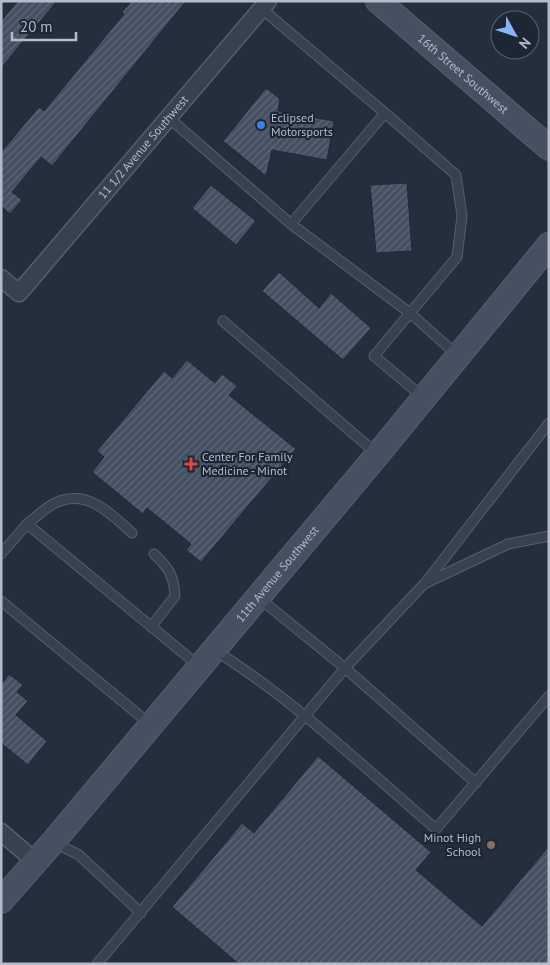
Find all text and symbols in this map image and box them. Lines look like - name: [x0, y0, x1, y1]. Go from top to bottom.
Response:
- scale bar: [12, 10, 76, 42]
- north arrow: [490, 10, 540, 60]
- text: 20 m: [20, 17, 53, 36]
- street label: 16th Street Southwest: [415, 31, 512, 117]
- text: N: [515, 34, 535, 53]
- street label: 11 1/2 Avenue Southwest: [95, 92, 191, 202]
- place label: Eclipsed Motorsports: [271, 110, 333, 139]
- marker: Eclipsed Motorsports: [255, 119, 267, 131]
- place label: Center For Family Medicine - Minot: [202, 449, 293, 478]
- marker: Center For Family Medicine - Minot: [184, 457, 198, 471]
- street label: 11th Avenue Southwest: [232, 523, 322, 625]
- place label: Minot High School: [424, 830, 481, 859]
- marker: Minot High School: [485, 839, 497, 851]

